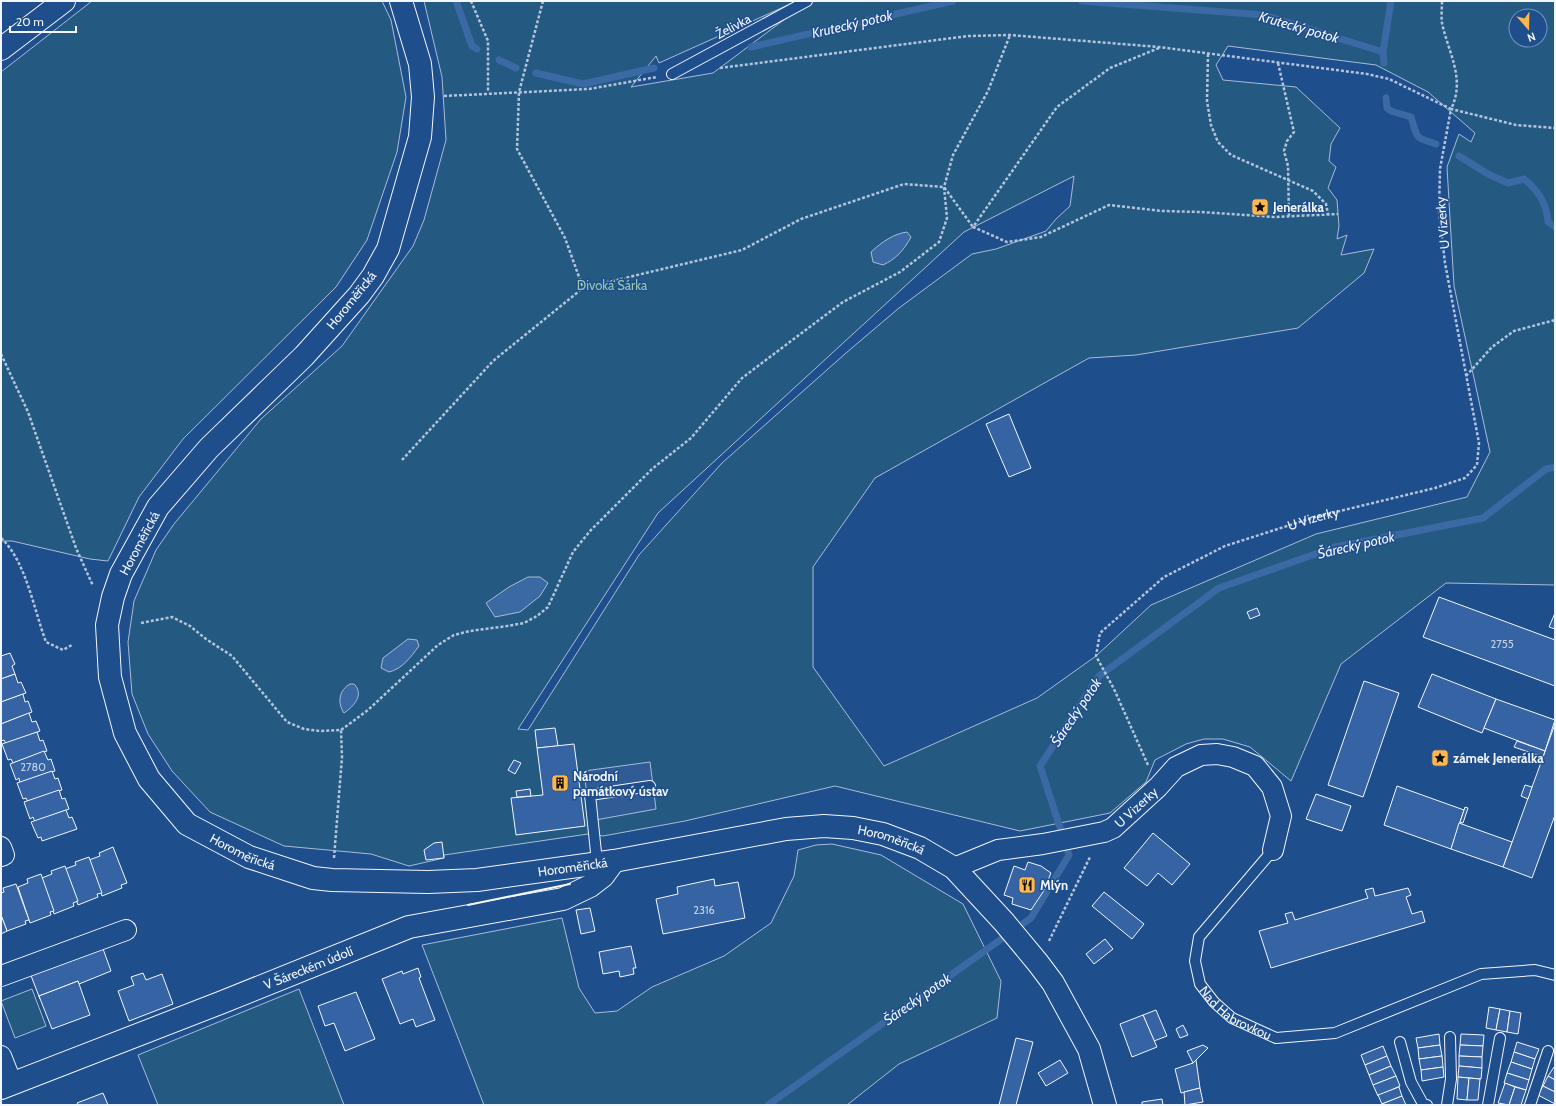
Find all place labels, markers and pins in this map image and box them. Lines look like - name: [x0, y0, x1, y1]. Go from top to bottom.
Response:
- place icon: Jenerálka: [1250, 197, 1270, 217]
- place label: Jenerálka: [1272, 199, 1324, 215]
- place icon: zámek Jenerálka: [1430, 748, 1450, 768]
- place label: zámek Jenerálka: [1453, 750, 1544, 766]
- place label: Národní památkový ústav: [573, 768, 669, 799]
- building icon: Národní památkový ústav: [550, 773, 570, 793]
- restaurant icon: Mlýn: [1017, 875, 1037, 895]
- place label: Mlýn: [1040, 877, 1068, 893]

